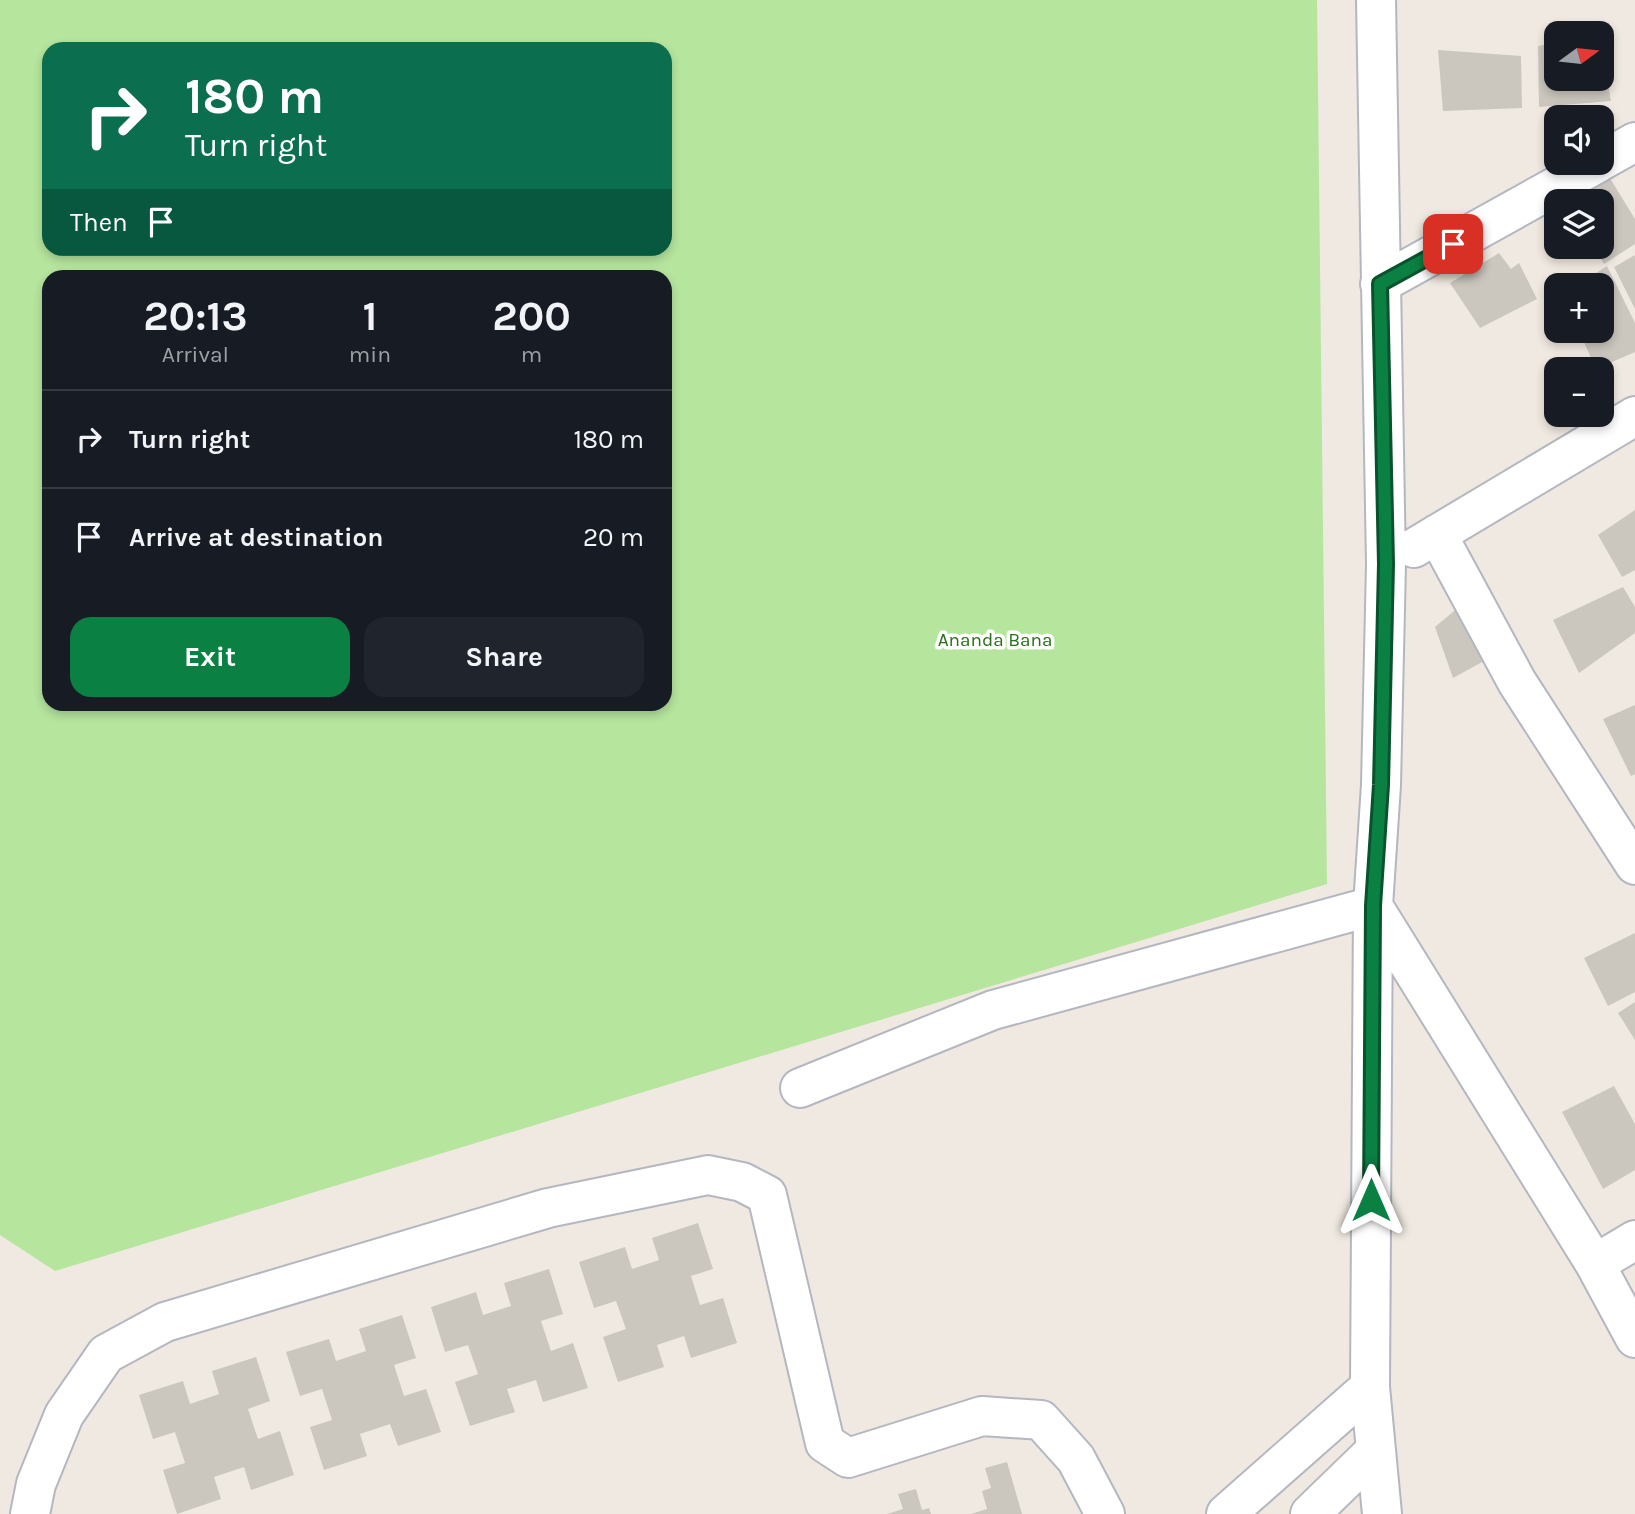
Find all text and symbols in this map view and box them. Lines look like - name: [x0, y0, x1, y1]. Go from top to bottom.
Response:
- north arrow: [1544, 21, 1614, 91]
- map controls: [1544, 21, 1614, 427]
- text: 180 m: [185, 68, 324, 125]
- icon: right: [70, 70, 161, 161]
- button: sound: [1544, 105, 1614, 175]
- text: Turn right: [185, 127, 327, 164]
- button: layers: [1544, 189, 1614, 259]
- icon: arrive: [142, 203, 180, 241]
- text: Then: [70, 207, 128, 238]
- pin: [1423, 214, 1483, 274]
- icon: arrive: [1434, 225, 1472, 263]
- button: +: [1544, 273, 1614, 343]
- text: 20:13: [143, 291, 248, 341]
- text: 1: [362, 291, 377, 341]
- text: 200: [492, 291, 571, 341]
- text: Arrival: [162, 341, 229, 368]
- text: min: [349, 341, 391, 368]
- text: m: [521, 341, 542, 368]
- button: −: [1544, 357, 1614, 427]
- icon: right: [70, 420, 108, 458]
- text: Turn right: [129, 424, 250, 455]
- text: 180 m: [574, 424, 644, 455]
- icon: arrive: [70, 518, 108, 556]
- text: Arrive at destination: [129, 522, 383, 553]
- text: 20 m: [583, 522, 644, 553]
- button: Exit: [70, 617, 350, 697]
- button: Share: [364, 617, 644, 697]
- park label: Ananda Bana: [938, 629, 1052, 651]
- position arrow: [1334, 1163, 1408, 1237]

